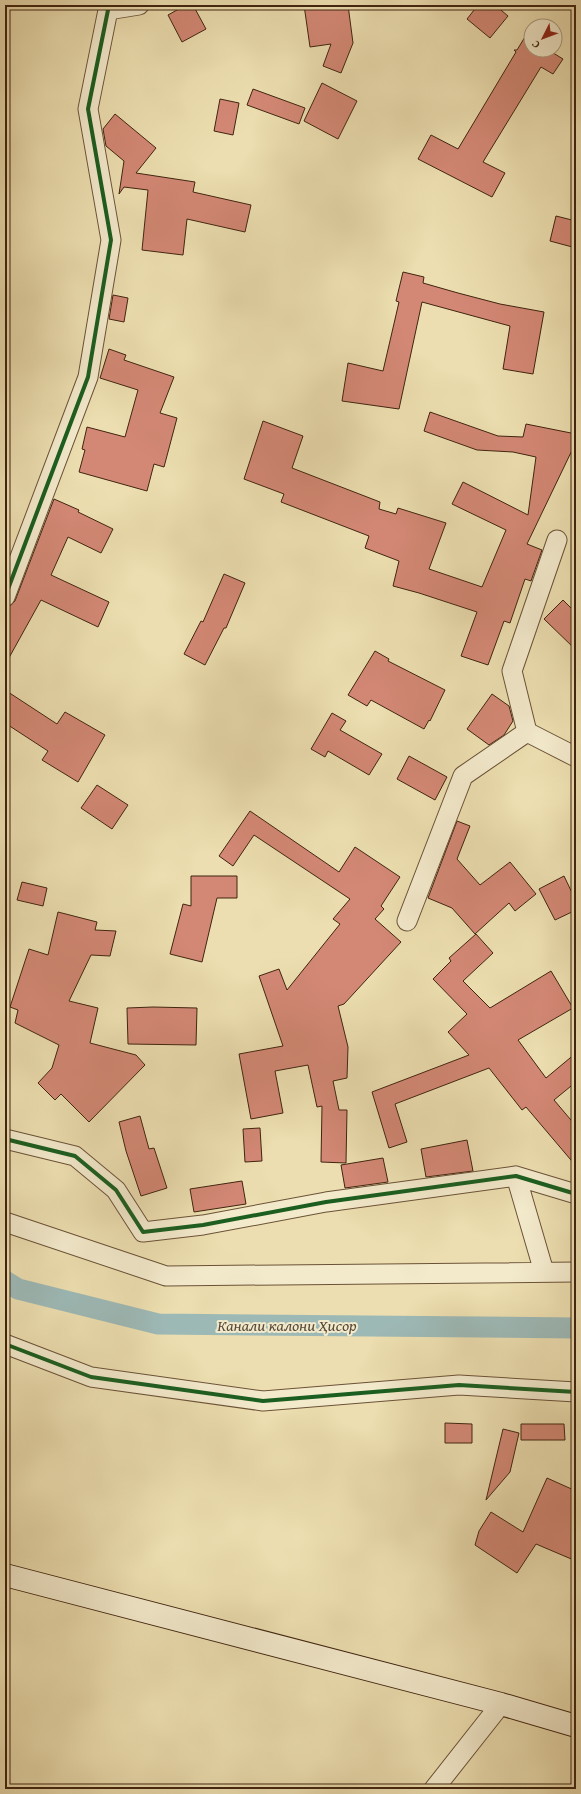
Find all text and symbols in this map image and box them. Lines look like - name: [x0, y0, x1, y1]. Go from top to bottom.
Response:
- north arrow: [523, 18, 563, 58]
- text: С: [528, 37, 544, 52]
- water label: Канали калони Ҳисор: [217, 1313, 357, 1337]

